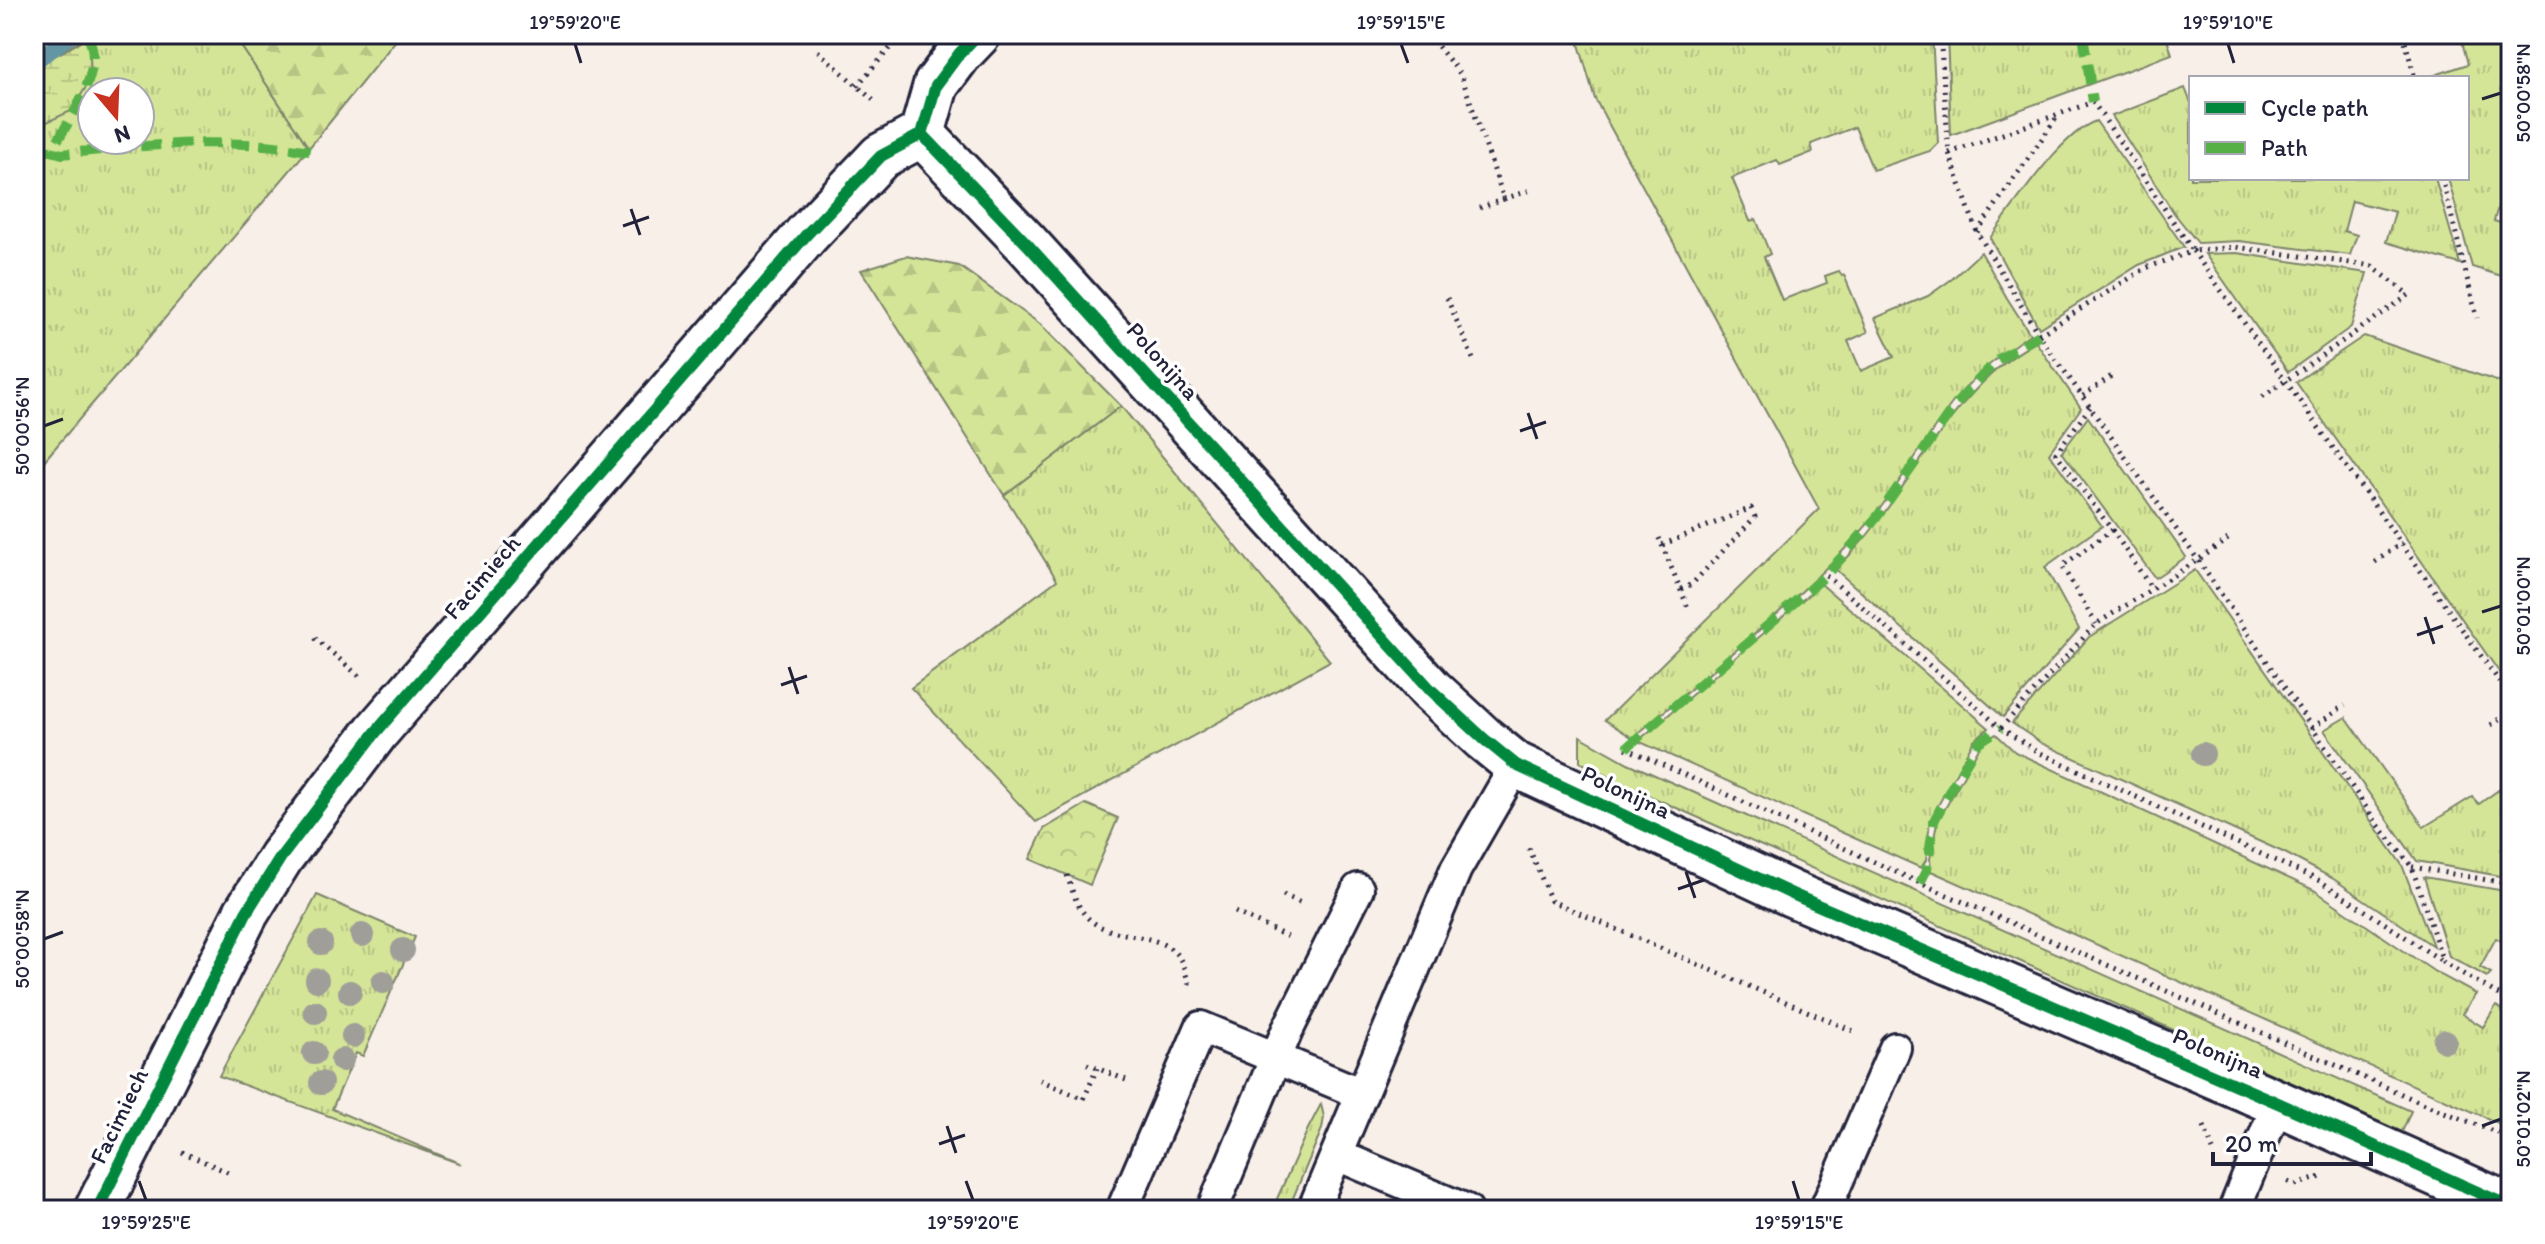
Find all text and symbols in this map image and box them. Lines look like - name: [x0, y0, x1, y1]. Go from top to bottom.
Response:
- text: 19°59'20"E: [529, 10, 621, 34]
- text: 19°59'15"E: [1357, 10, 1445, 34]
- text: 19°59'10"E: [2183, 10, 2273, 34]
- text: 50°00'58"N: [2511, 43, 2535, 143]
- north arrow: [76, 76, 156, 156]
- legend: [2189, 76, 2469, 180]
- text: Cycle path: [2261, 93, 2368, 122]
- text: N: [111, 119, 134, 150]
- text: Path: [2261, 133, 2308, 162]
- street label: Polonijna: [1121, 316, 1206, 406]
- text: 50°00'56"N: [10, 377, 34, 475]
- street label: Facimiech: [437, 528, 526, 625]
- text: 50°01'00"N: [2511, 556, 2535, 656]
- street label: Polonijna: [1577, 758, 1676, 825]
- text: 50°00'58"N: [10, 889, 34, 989]
- street label: Polonijna: [2169, 1021, 2268, 1085]
- street label: Facimiech: [83, 1063, 154, 1168]
- text: 50°01'02"N: [2511, 1070, 2535, 1168]
- scale bar: [2213, 1116, 2371, 1166]
- text: 20 m: [2225, 1129, 2278, 1158]
- text: 19°59'25"E: [101, 1210, 191, 1234]
- text: 19°59'20"E: [927, 1210, 1019, 1234]
- text: 19°59'15"E: [1755, 1210, 1843, 1234]

